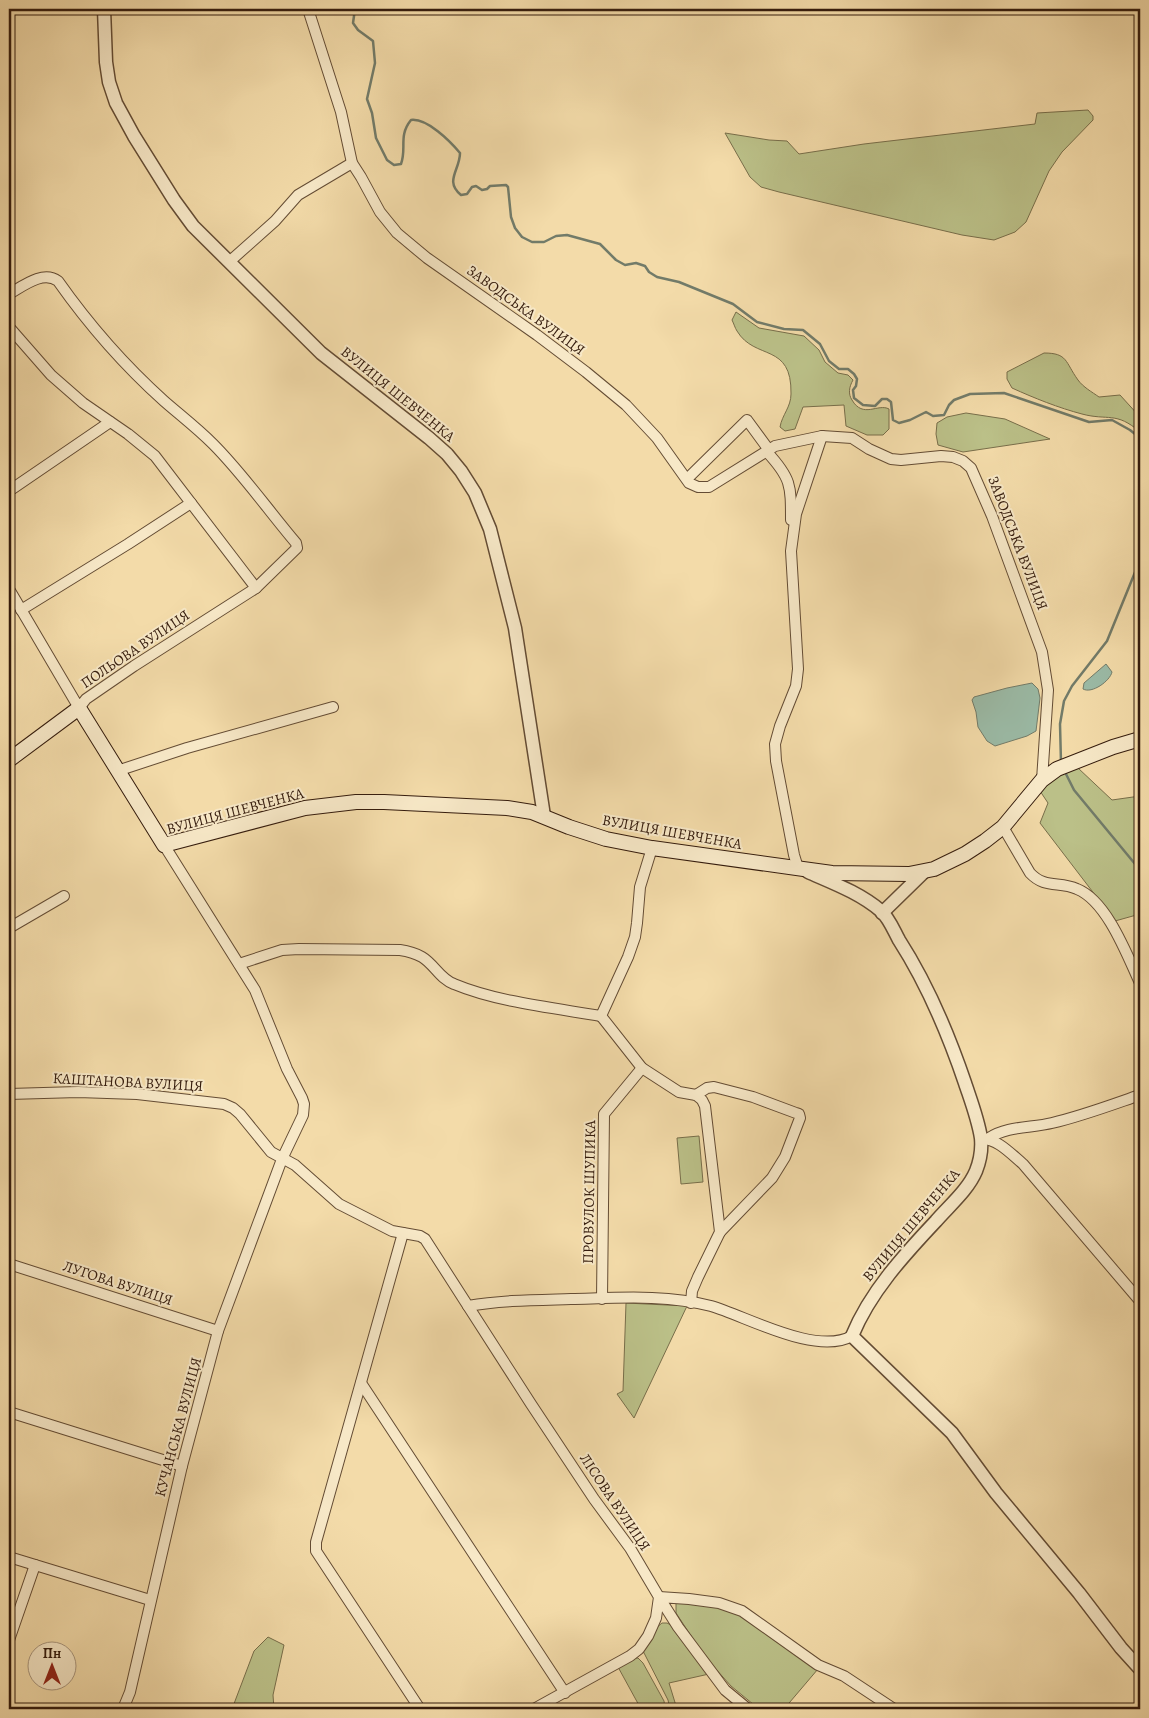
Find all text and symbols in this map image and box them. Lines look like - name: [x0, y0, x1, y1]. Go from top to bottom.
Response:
- street label: ЗАВОДСЬКА ВУЛИЦЯ: [463, 260, 589, 360]
- street label: ВУЛИЦЯ ШЕВЧЕНКА: [337, 342, 460, 446]
- street label: ЗАВОДСЬКА ВУЛИЦЯ: [983, 473, 1053, 613]
- street label: ПОЛЬОВА ВУЛИЦЯ: [77, 605, 193, 693]
- street label: ВУЛИЦЯ ШЕВЧЕНКА: [164, 783, 306, 839]
- street label: ВУЛИЦЯ ШЕВЧЕНКА: [601, 810, 744, 854]
- street label: КАШТАНОВА ВУЛИЦЯ: [52, 1068, 204, 1096]
- street label: ПРОВУЛОК ШУПИКА: [578, 1120, 600, 1264]
- street label: ВУЛИЦЯ ШЕВЧЕНКА: [858, 1164, 964, 1286]
- street label: ЛУГОВА ВУЛИЦЯ: [61, 1256, 175, 1310]
- street label: КУЧАНСЬКА ВУЛИЦЯ: [150, 1355, 206, 1499]
- street label: ЛІСОВА ВУЛИЦЯ: [575, 1449, 655, 1555]
- north arrow: [28, 1640, 78, 1690]
- text: Пн: [43, 1644, 61, 1663]

